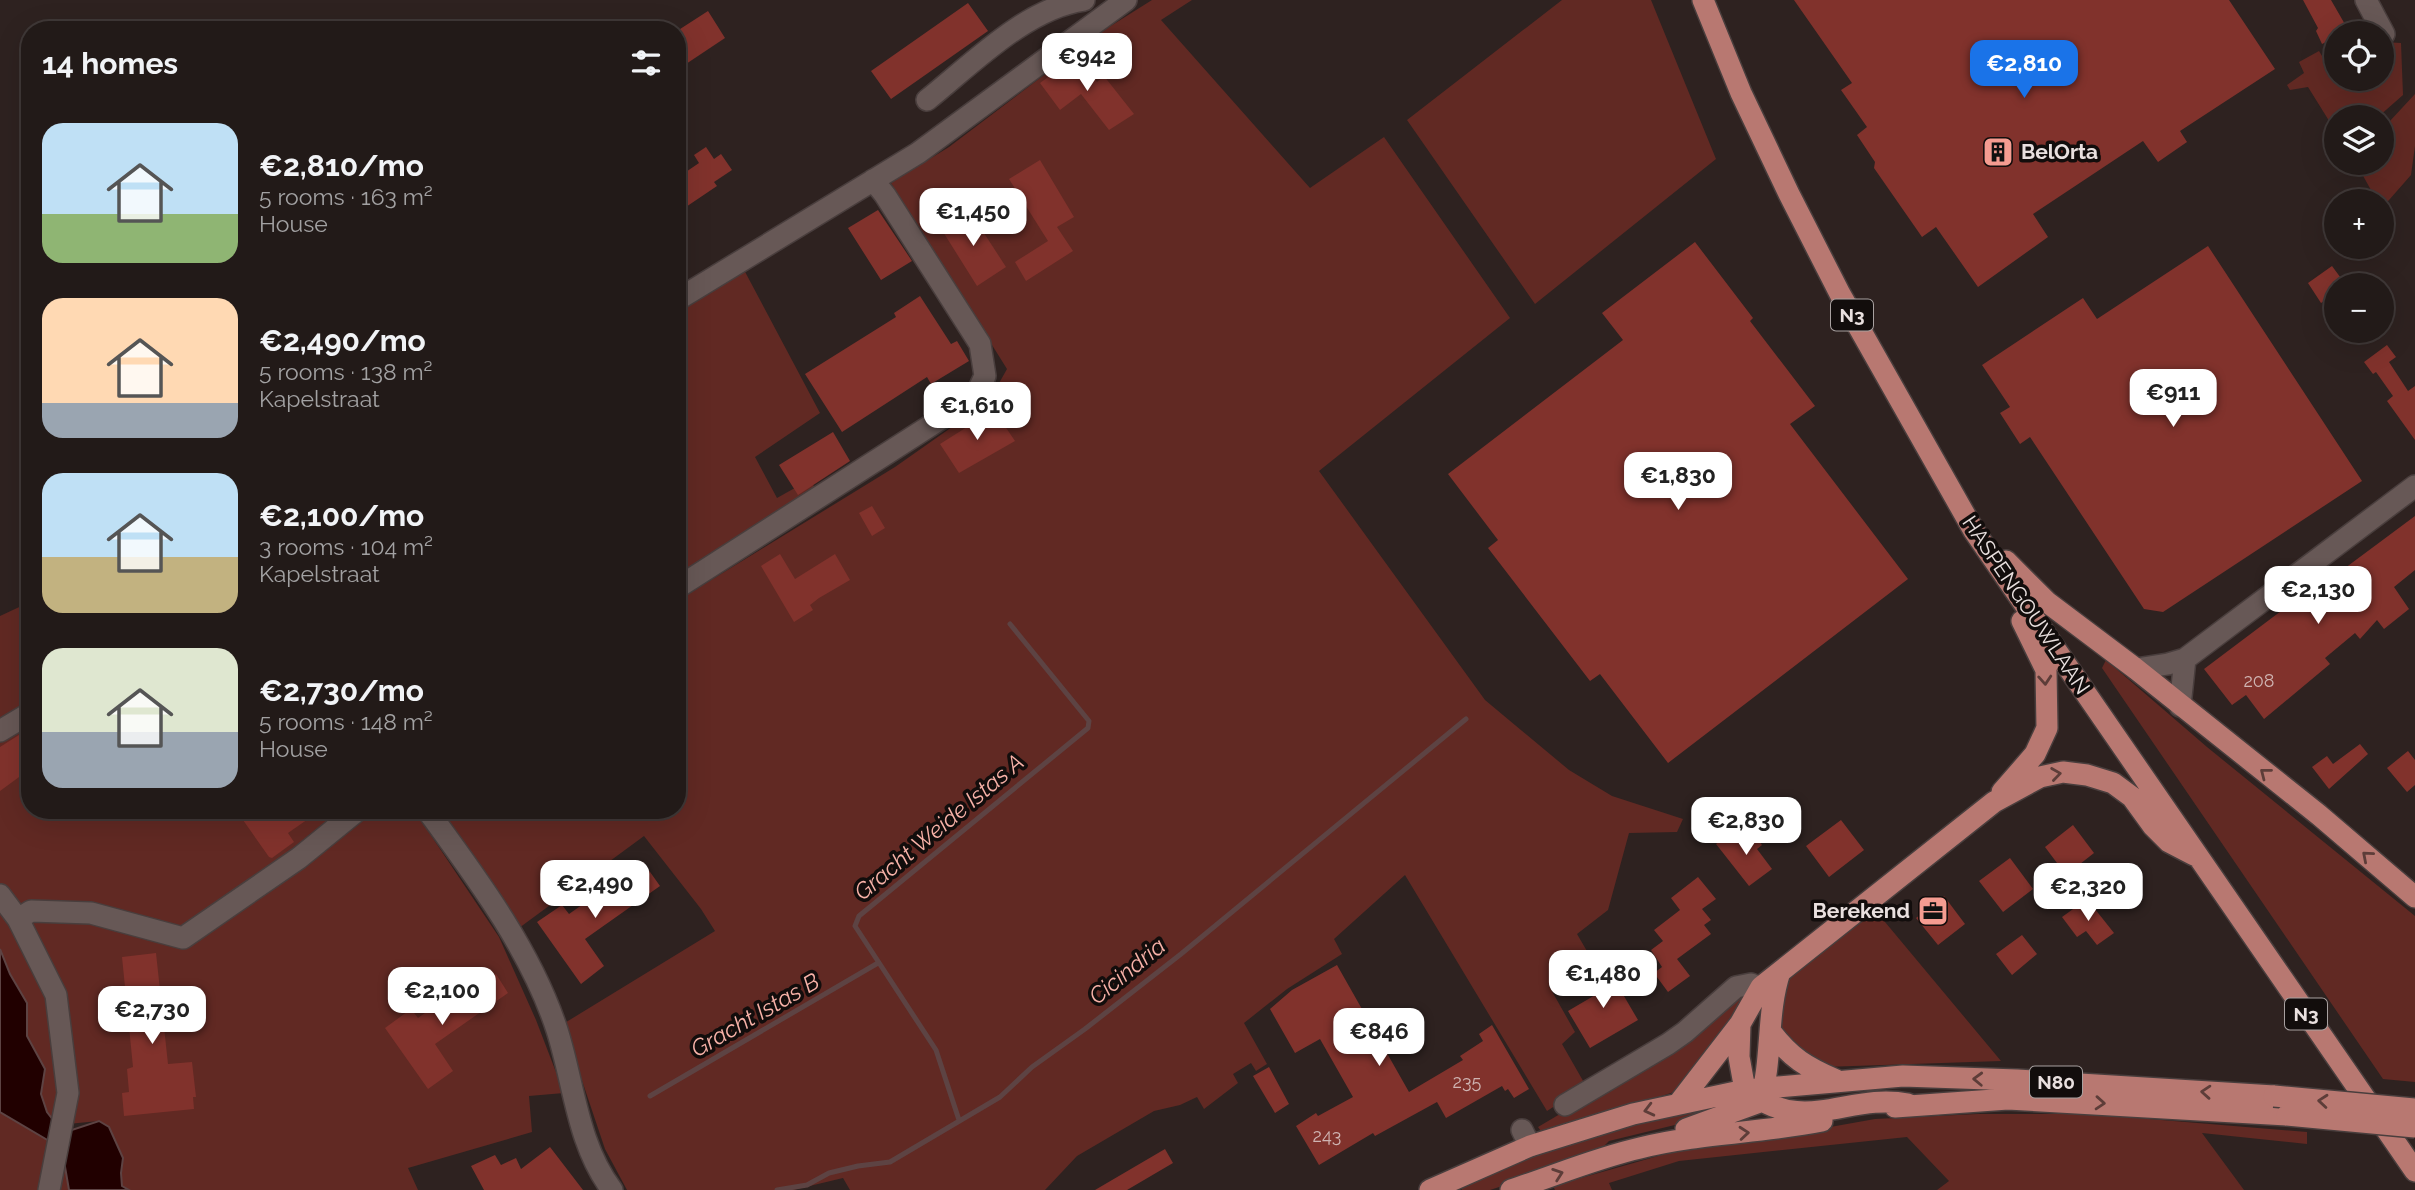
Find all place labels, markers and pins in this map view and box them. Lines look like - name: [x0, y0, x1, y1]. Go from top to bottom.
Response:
- pin: €942: [1046, 34, 1128, 93]
- pin: €2,810: [1967, 41, 2081, 100]
- building icon: BelOrta: [1981, 135, 2015, 169]
- place label: BelOrta: [2021, 139, 2098, 164]
- pin: €1,450: [916, 188, 1030, 248]
- pin: €911: [2132, 370, 2214, 429]
- pin: €1,610: [920, 382, 1034, 442]
- pin: €1,830: [1621, 452, 1735, 512]
- pin: €2,130: [2261, 566, 2375, 626]
- pin: €2,830: [1689, 798, 1803, 857]
- pin: €2,490: [538, 860, 652, 920]
- pin: €2,320: [2031, 864, 2145, 923]
- office icon: Berekend: [1916, 894, 1950, 928]
- place label: Berekend: [1813, 898, 1910, 923]
- pin: €1,480: [1546, 950, 1660, 1010]
- pin: €2,100: [385, 968, 499, 1027]
- pin: €2,730: [95, 986, 209, 1046]
- pin: €846: [1338, 1009, 1420, 1068]

